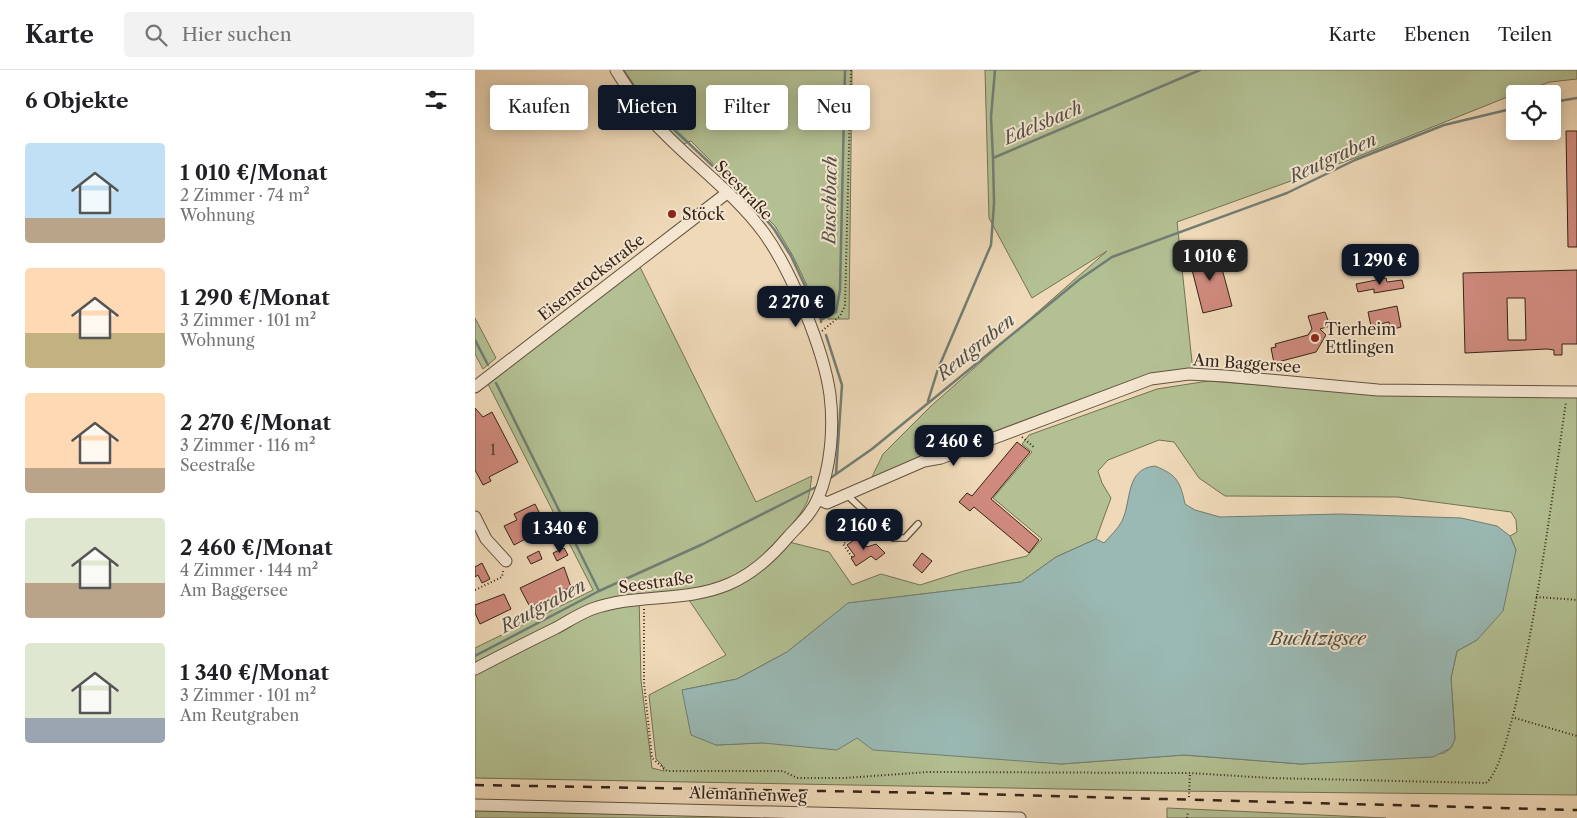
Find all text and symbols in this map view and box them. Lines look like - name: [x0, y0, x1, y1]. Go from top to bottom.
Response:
- search box: [124, 12, 474, 57]
- text: Karte: [25, 20, 94, 49]
- icon: search: [142, 21, 170, 49]
- text: Hier suchen: [182, 23, 292, 46]
- text: Karte: [1328, 24, 1376, 46]
- text: Ebenen: [1404, 24, 1470, 46]
- text: Teilen: [1498, 24, 1552, 46]
- chip: Kaufen: [490, 85, 588, 130]
- chip: Mieten: [598, 85, 696, 130]
- chip: Filter: [706, 85, 788, 130]
- chip: Neu: [798, 85, 870, 130]
- map controls: [1506, 85, 1561, 140]
- button: locate: [1506, 85, 1561, 140]
- icon: filters: [422, 86, 450, 114]
- text: 6 Objekte: [25, 88, 129, 113]
- water label: Edelsbach: [999, 97, 1086, 150]
- water label: Reutgraben: [1284, 128, 1380, 189]
- street label: Seestraße: [711, 156, 777, 224]
- water label: Buschbach: [818, 156, 842, 246]
- text: 1 010 €/Monat: [180, 160, 327, 185]
- icon: home: [65, 163, 125, 223]
- text: 2 Zimmer · 74 m²: [180, 185, 310, 205]
- place label: Stöck: [682, 204, 725, 224]
- text: Wohnung: [180, 205, 254, 225]
- marker: Stöck: [666, 208, 678, 220]
- street label: Eisenstockstraße: [534, 229, 648, 325]
- pin: 1 010 €: [1164, 240, 1256, 282]
- pin: 1 290 €: [1334, 244, 1426, 286]
- text: 1 010 €: [1184, 246, 1236, 266]
- text: 1 290 €: [1353, 250, 1407, 270]
- text: 1 290 €/Monat: [180, 285, 330, 310]
- pin: 2 270 €: [750, 286, 842, 328]
- icon: home: [65, 288, 125, 348]
- text: 2 270 €: [768, 292, 824, 312]
- water label: Reutgraben: [931, 309, 1020, 386]
- text: 3 Zimmer · 101 m²: [180, 310, 316, 330]
- place label: Tierheim Ettlingen: [1325, 319, 1396, 357]
- text: Wohnung: [180, 330, 254, 350]
- marker: Tierheim Ettlingen: [1309, 332, 1321, 344]
- street label: Am Baggersee: [1191, 349, 1302, 377]
- text: 2 270 €/Monat: [180, 410, 331, 435]
- icon: home: [65, 413, 125, 473]
- pin: 2 460 €: [908, 424, 1000, 467]
- text: 2 460 €: [926, 431, 982, 451]
- text: 3 Zimmer · 116 m²: [180, 435, 316, 455]
- house number: 1: [490, 441, 496, 459]
- text: Seestraße: [180, 455, 255, 475]
- pin: 2 160 €: [818, 508, 910, 551]
- pin: 1 340 €: [514, 512, 606, 554]
- text: 2 160 €: [837, 515, 891, 535]
- text: 1 340 €: [533, 518, 587, 538]
- text: 2 460 €/Monat: [180, 535, 333, 560]
- icon: home: [65, 538, 125, 598]
- text: 4 Zimmer · 144 m²: [180, 560, 318, 580]
- street label: Seestraße: [617, 567, 695, 597]
- water label: Reutgraben: [495, 574, 590, 639]
- text: Am Baggersee: [180, 580, 288, 600]
- water label: Buchtzigsee: [1268, 628, 1367, 650]
- text: 1 340 €/Monat: [180, 660, 329, 685]
- icon: home: [65, 663, 125, 723]
- text: 3 Zimmer · 101 m²: [180, 685, 316, 705]
- text: Am Reutgraben: [180, 705, 299, 725]
- street label: Alemannenweg: [688, 782, 808, 806]

